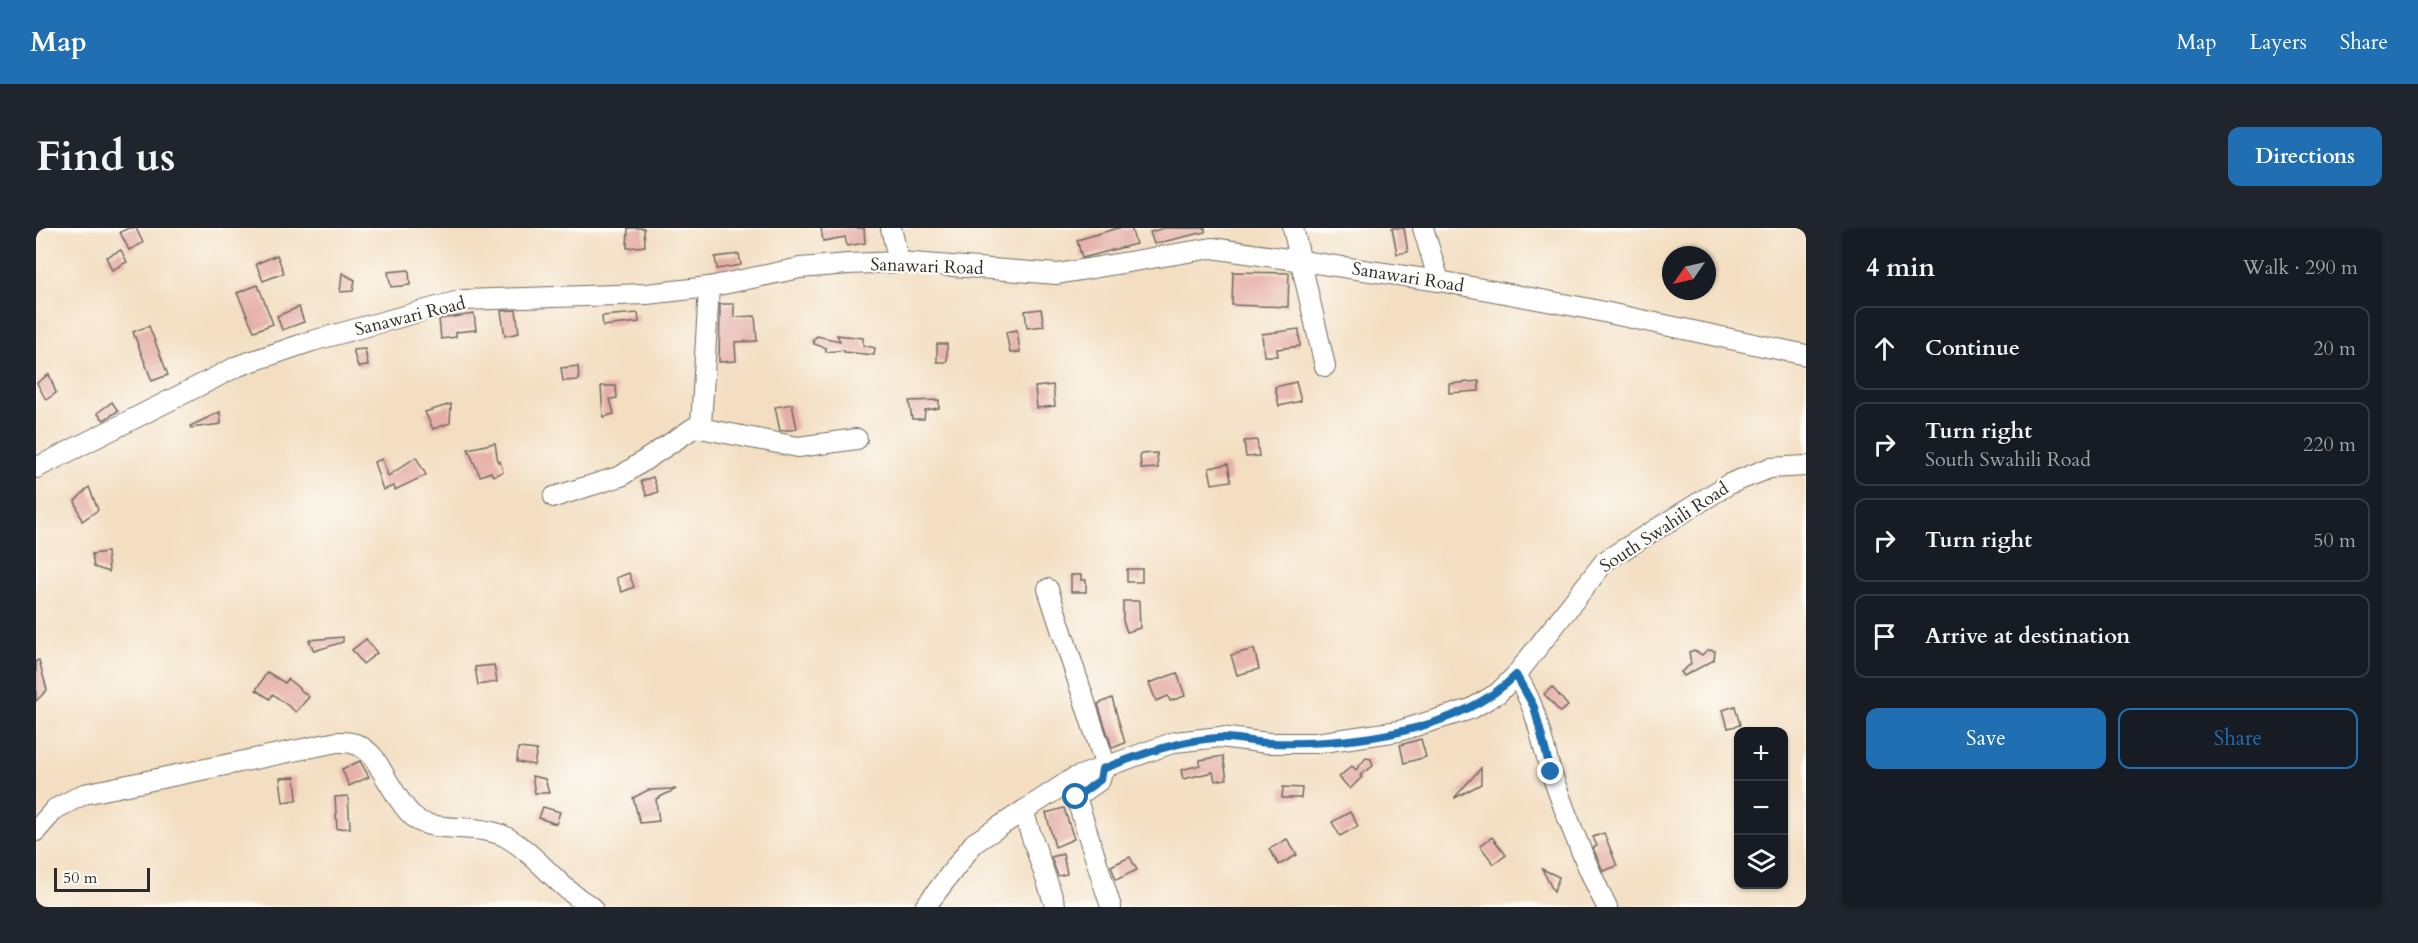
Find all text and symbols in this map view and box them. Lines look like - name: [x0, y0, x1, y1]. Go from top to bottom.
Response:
- text: Map: [30, 23, 87, 61]
- text: Map: [2177, 28, 2217, 57]
- text: Layers: [2250, 28, 2307, 57]
- text: Share: [2340, 28, 2388, 57]
- button: Directions: [2228, 127, 2382, 186]
- text: Find us: [36, 128, 176, 185]
- north arrow: [1662, 246, 1716, 300]
- text: 4 min: [1866, 250, 1935, 285]
- street label: Sanawari Road: [870, 252, 984, 281]
- text: Walk · 290 m: [2243, 254, 2358, 281]
- street label: Sanawari Road: [1350, 256, 1466, 299]
- street label: Sanawari Road: [352, 291, 468, 342]
- icon: ahead: [1868, 332, 1901, 365]
- text: Continue: [1925, 333, 2020, 363]
- text: 20 m: [2313, 335, 2356, 362]
- text: Turn right: [1925, 416, 2032, 446]
- icon: right: [1868, 428, 1901, 461]
- text: 220 m: [2303, 431, 2356, 458]
- text: South Swahili Road: [1925, 446, 2091, 473]
- street label: South Swahili Road: [1595, 476, 1734, 579]
- icon: right: [1868, 524, 1901, 557]
- text: Turn right: [1925, 525, 2032, 555]
- text: 50 m: [2313, 527, 2356, 554]
- icon: arrive: [1868, 620, 1901, 653]
- text: Arrive at destination: [1925, 621, 2130, 651]
- button: Save: [1866, 708, 2106, 769]
- button: Share: [2118, 708, 2358, 769]
- map controls: [1734, 727, 1788, 889]
- button: +: [1734, 727, 1788, 781]
- route end: [1537, 758, 1563, 784]
- button: −: [1734, 781, 1788, 835]
- route start: [1062, 783, 1088, 809]
- button: layers: [1734, 835, 1788, 889]
- scale bar: [54, 865, 150, 892]
- text: 50 m: [63, 867, 97, 889]

